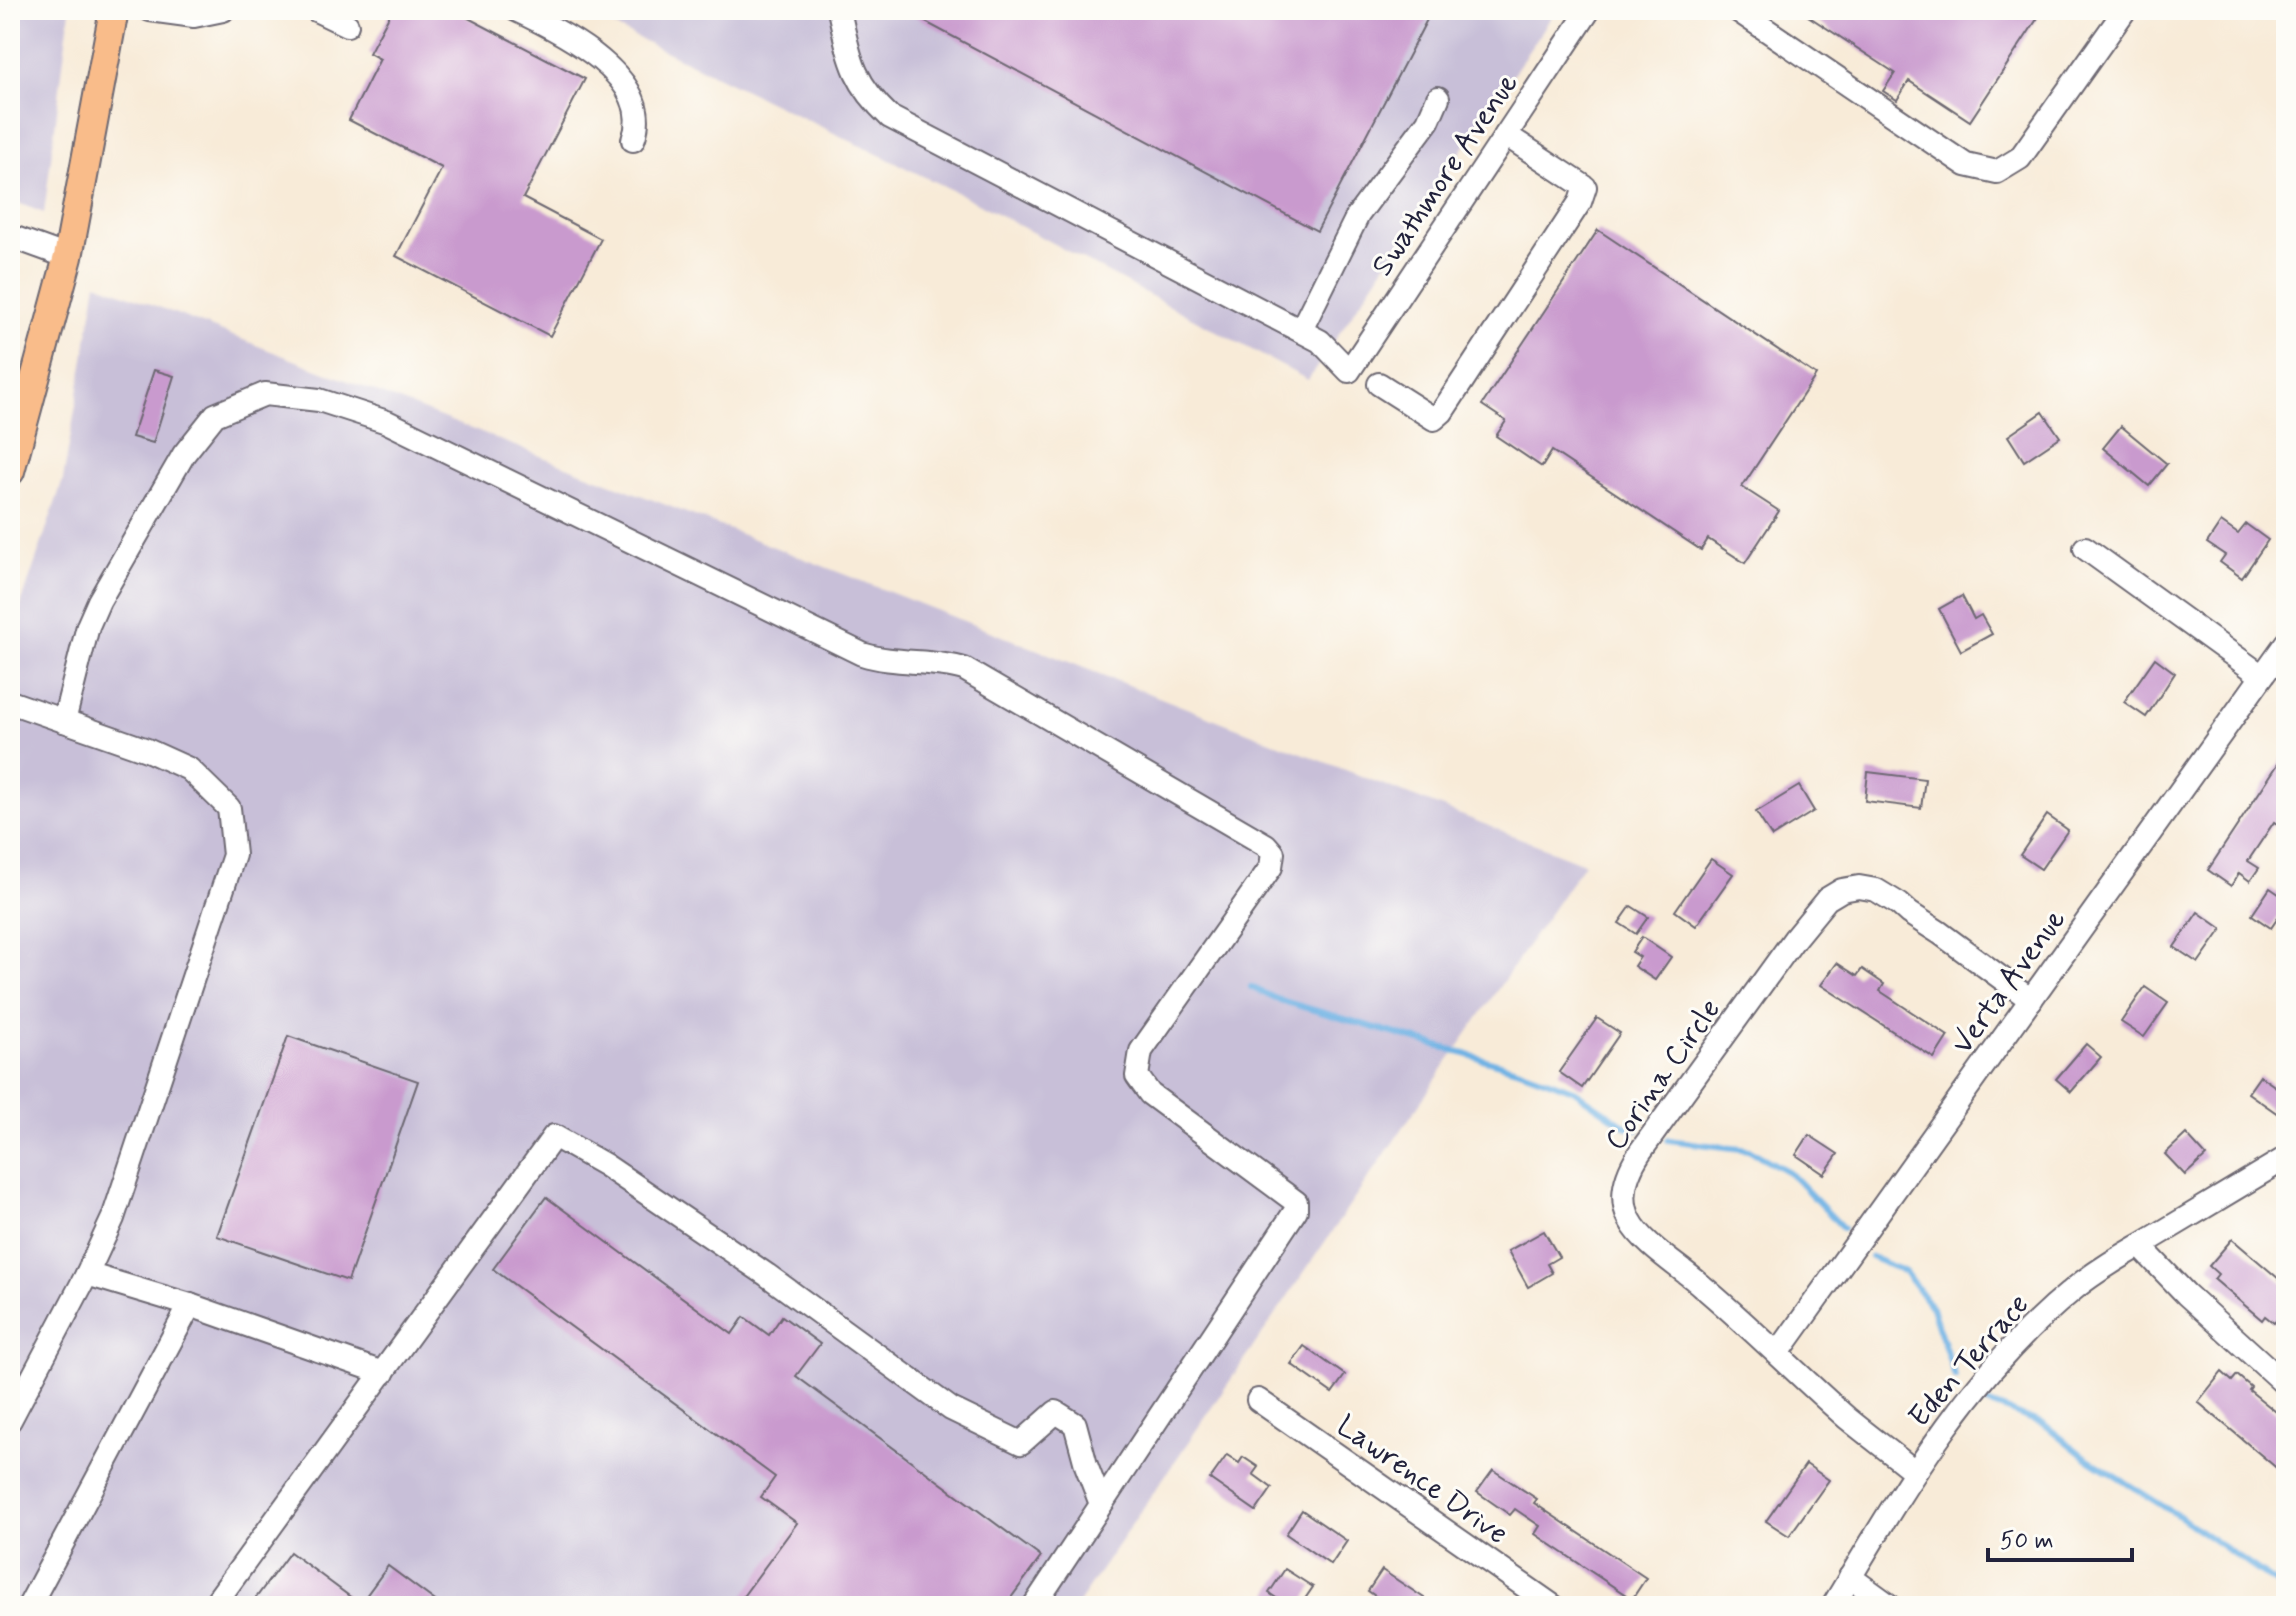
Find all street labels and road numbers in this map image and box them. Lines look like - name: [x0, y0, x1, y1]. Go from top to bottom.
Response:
- street label: Swathmore Avenue: [1363, 66, 1528, 284]
- street label: Verta Avenue: [1943, 902, 2075, 1062]
- street label: Corina Circle: [1597, 991, 1730, 1158]
- street label: Eden Terrace: [1900, 1286, 2038, 1436]
- street label: Lawrence Drive: [1329, 1407, 1516, 1554]

